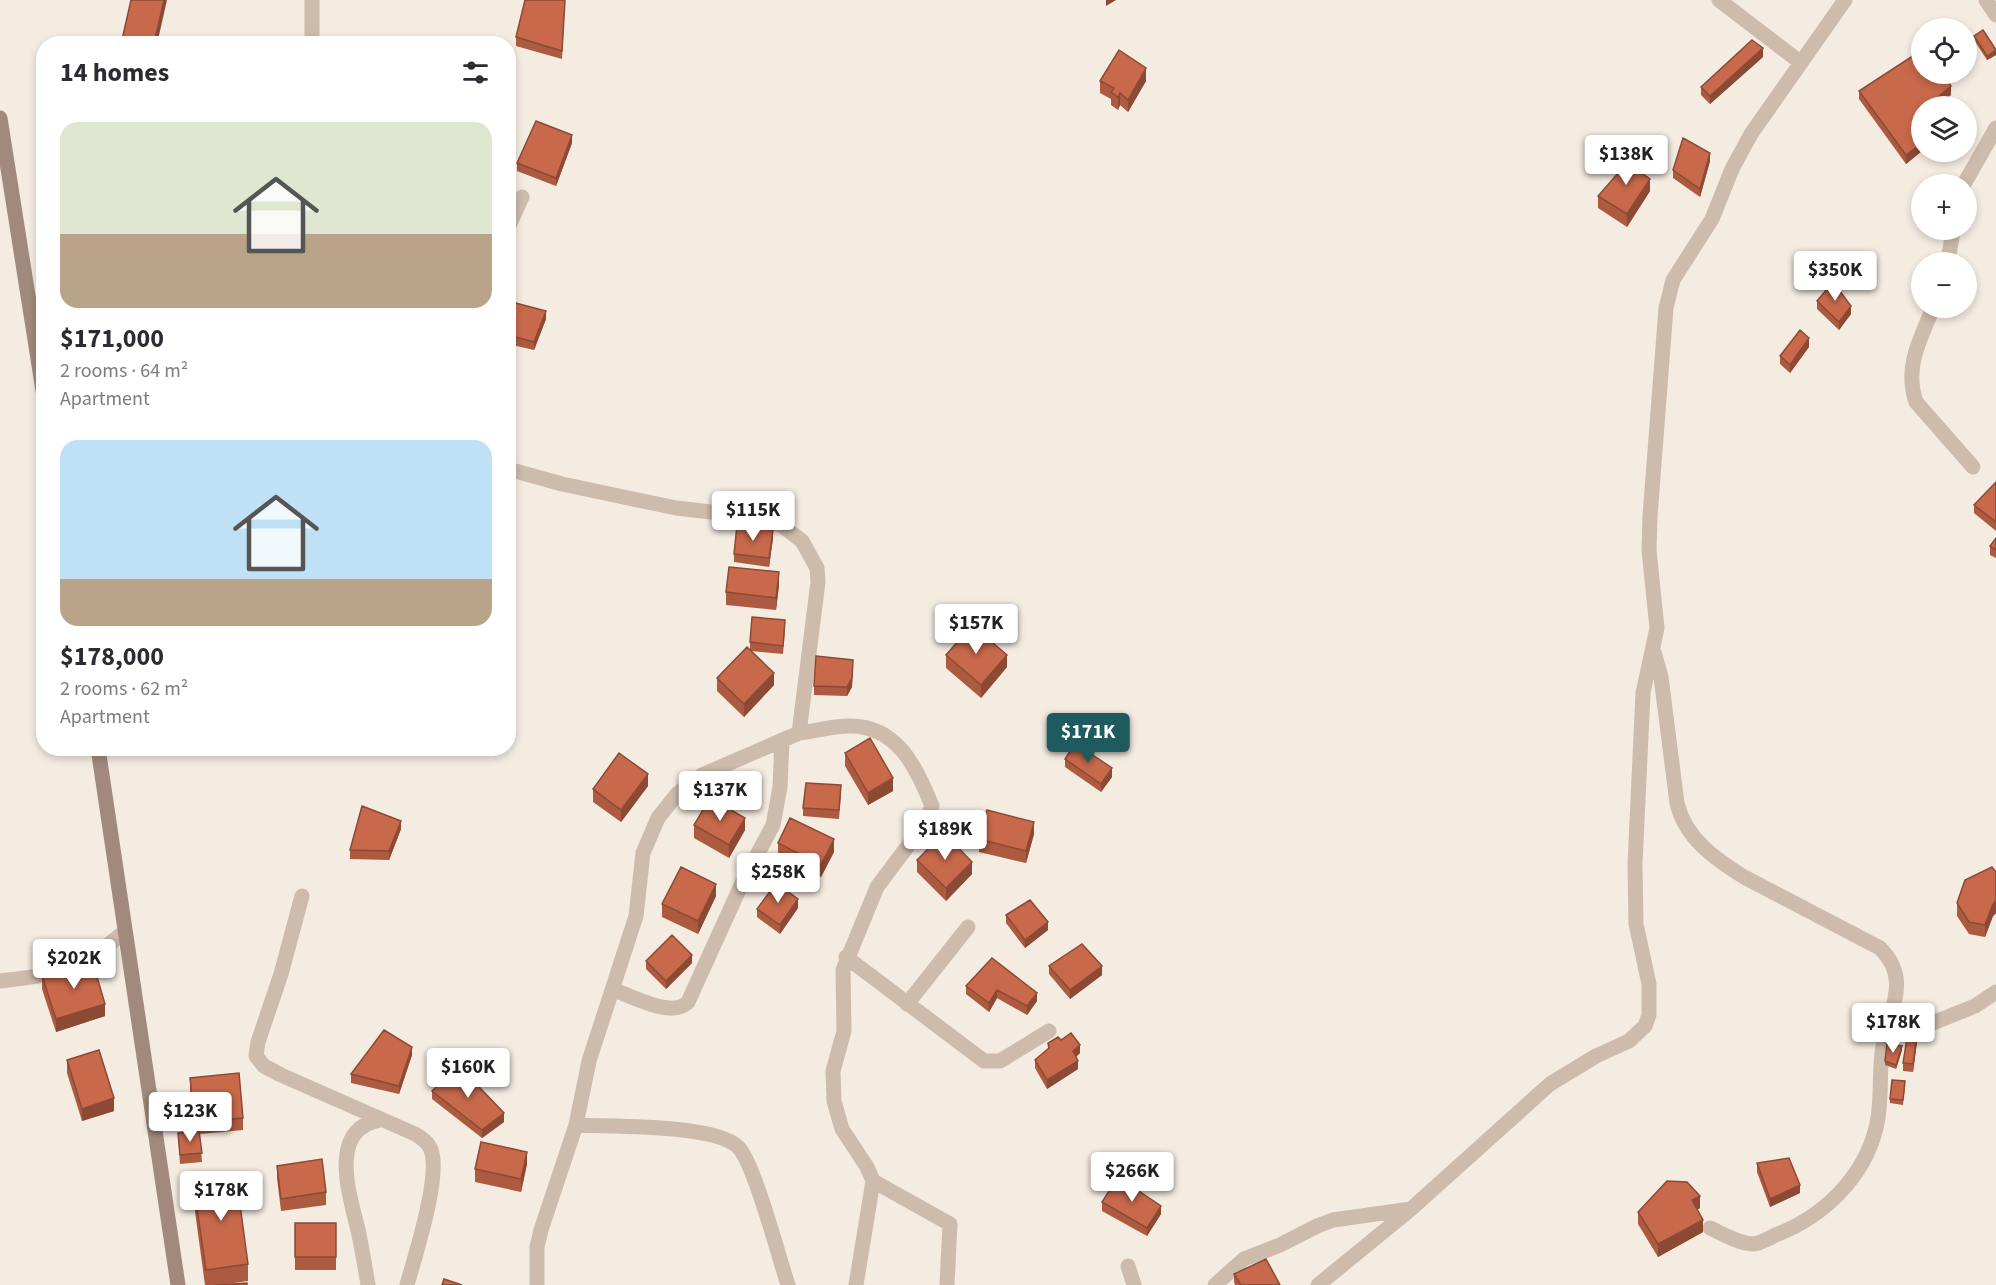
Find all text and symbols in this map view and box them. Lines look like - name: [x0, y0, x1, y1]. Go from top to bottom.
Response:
- map controls: [1911, 18, 1977, 318]
- button: locate: [1911, 18, 1977, 84]
- text: 14 homes: [60, 54, 169, 91]
- icon: filters: [459, 56, 492, 89]
- button: layers: [1911, 96, 1977, 162]
- pin: $138K: [1584, 135, 1668, 186]
- text: $138K: [1599, 140, 1653, 168]
- icon: home: [222, 161, 330, 269]
- button: +: [1911, 174, 1977, 240]
- pin: $350K: [1793, 251, 1877, 302]
- button: −: [1911, 252, 1977, 318]
- text: $350K: [1808, 256, 1862, 284]
- text: $171,000: [60, 320, 164, 357]
- text: 2 rooms · 64 m²: [60, 357, 188, 385]
- text: Apartment: [60, 385, 150, 413]
- icon: home: [222, 479, 330, 587]
- pin: $115K: [711, 491, 795, 542]
- text: $115K: [726, 496, 780, 524]
- pin: $157K: [934, 604, 1018, 655]
- text: $157K: [949, 609, 1003, 637]
- text: $178,000: [60, 638, 164, 675]
- text: 2 rooms · 62 m²: [60, 675, 188, 703]
- text: Apartment: [60, 703, 150, 731]
- pin: $171K: [1046, 713, 1130, 764]
- text: $171K: [1061, 718, 1115, 746]
- pin: $137K: [678, 771, 762, 822]
- text: $137K: [693, 776, 747, 804]
- pin: $189K: [903, 810, 987, 861]
- text: $189K: [918, 815, 972, 843]
- pin: $258K: [736, 853, 820, 904]
- text: $258K: [751, 858, 805, 886]
- pin: $202K: [32, 939, 116, 990]
- text: $202K: [47, 944, 101, 972]
- pin: $178K: [1851, 1003, 1935, 1054]
- text: $178K: [1866, 1008, 1920, 1036]
- pin: $160K: [426, 1048, 510, 1099]
- text: $160K: [441, 1053, 495, 1081]
- pin: $123K: [148, 1092, 232, 1143]
- text: $123K: [163, 1097, 217, 1125]
- pin: $266K: [1090, 1152, 1174, 1203]
- text: $266K: [1105, 1157, 1159, 1185]
- pin: $178K: [179, 1171, 263, 1222]
- text: $178K: [194, 1176, 248, 1204]

